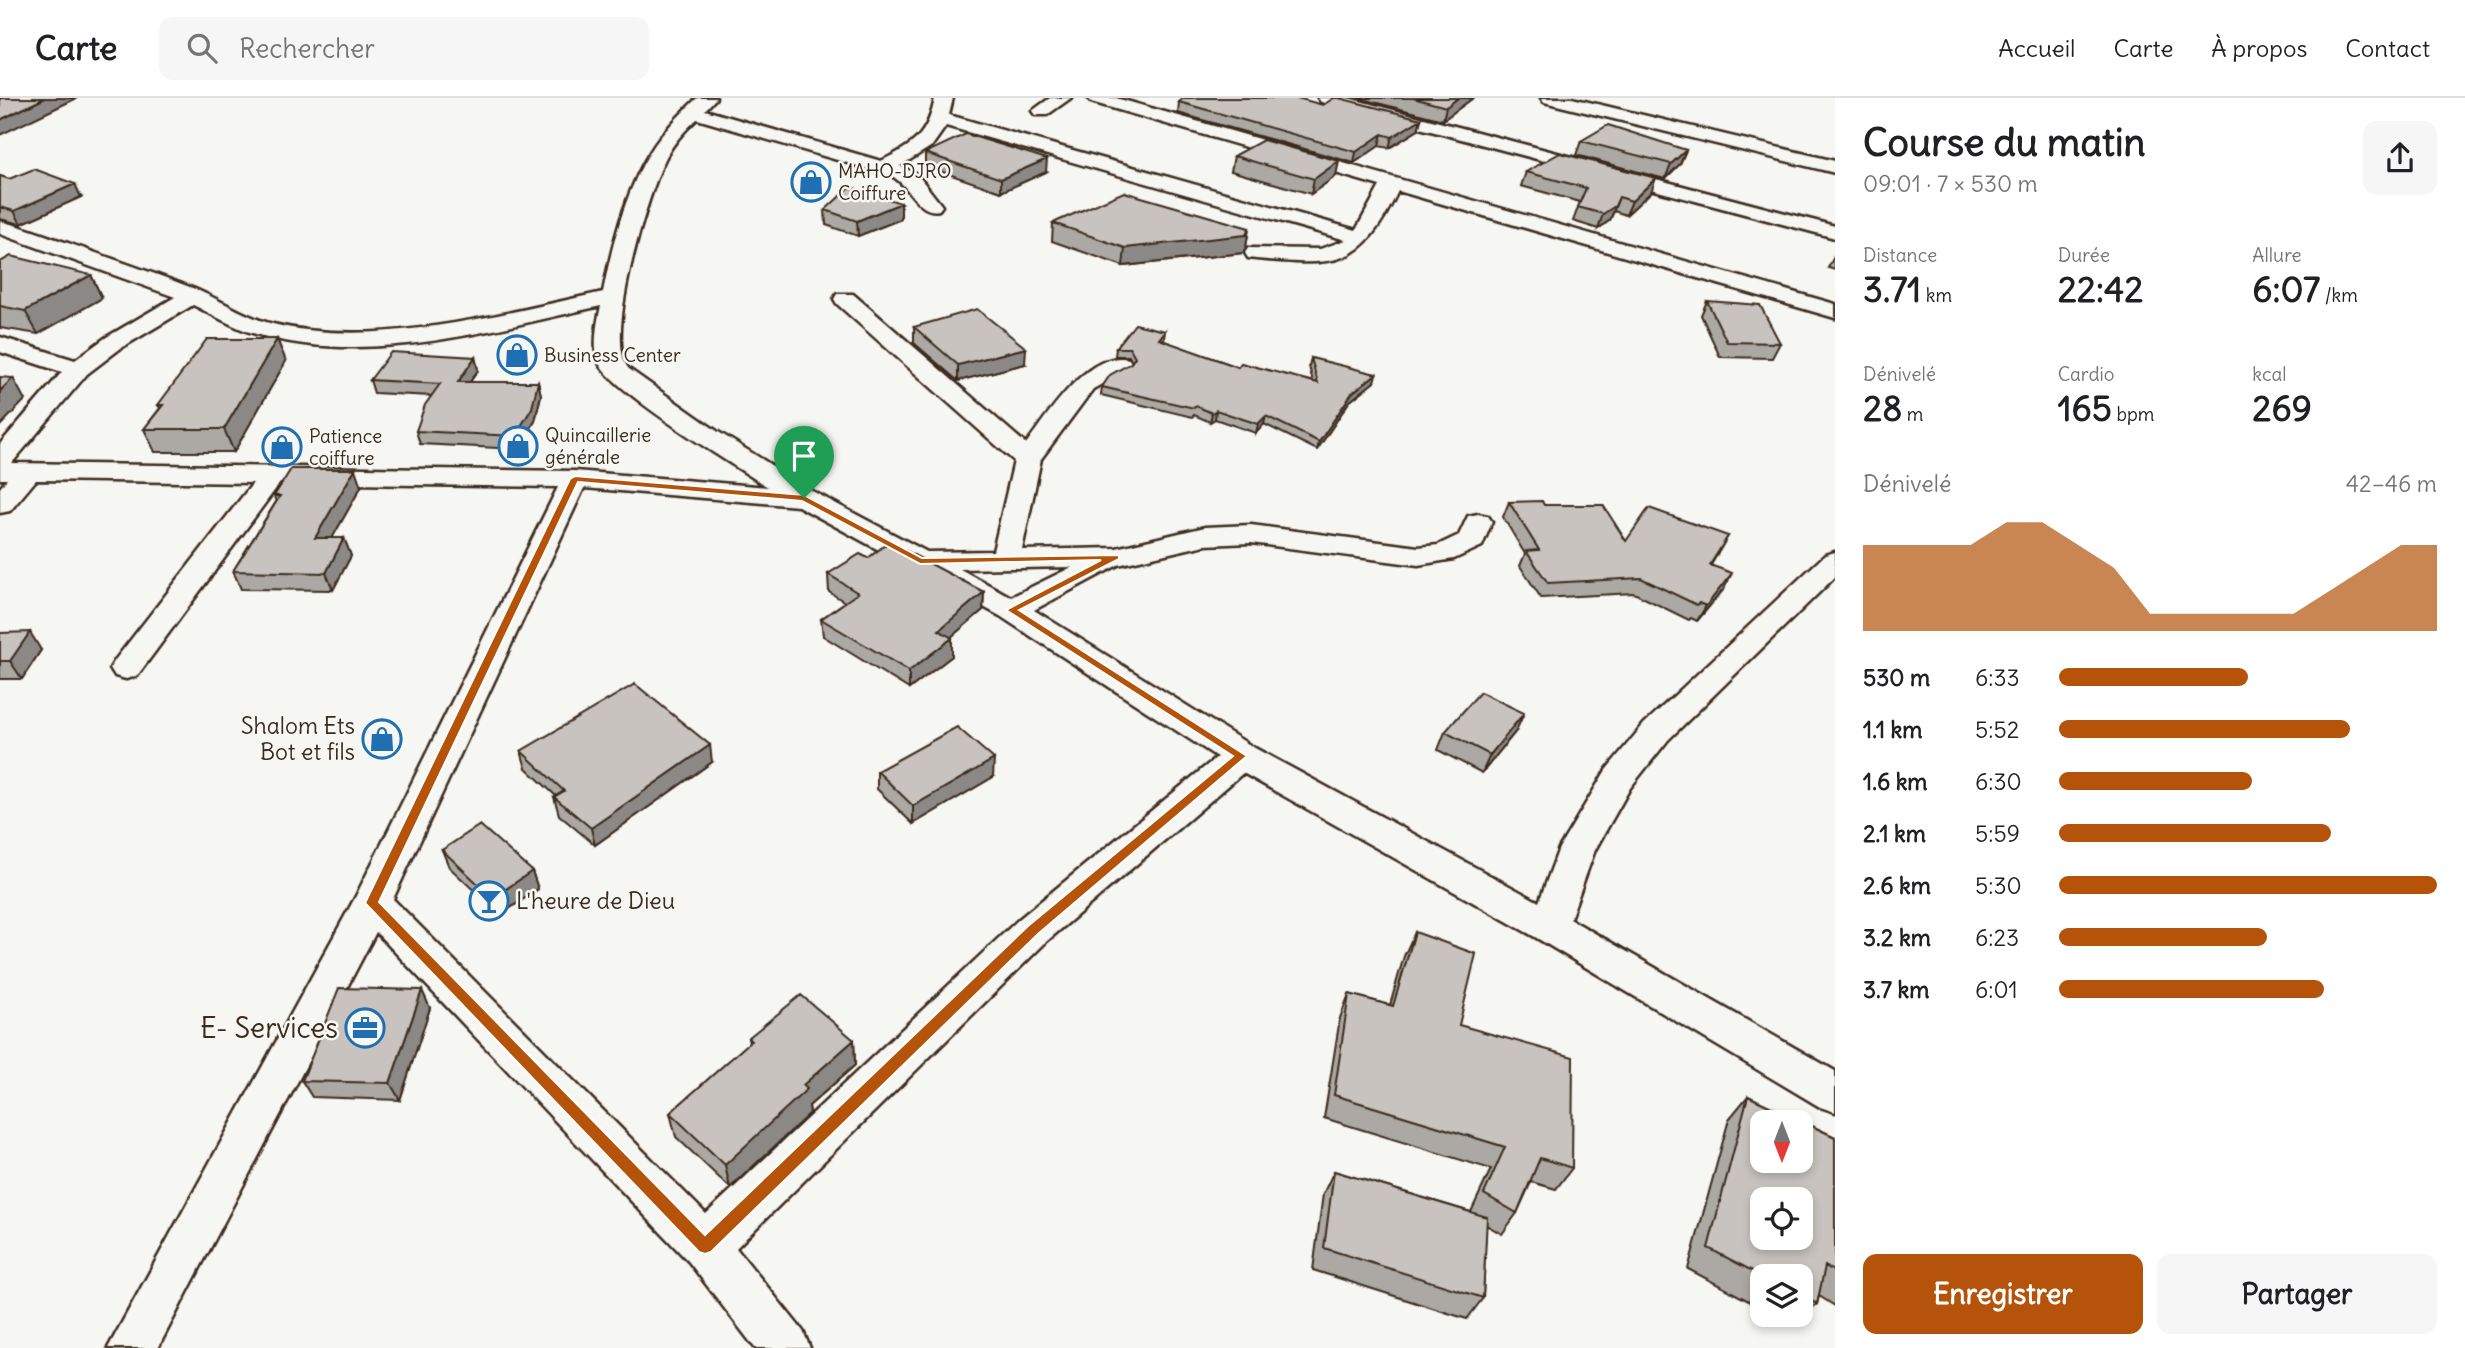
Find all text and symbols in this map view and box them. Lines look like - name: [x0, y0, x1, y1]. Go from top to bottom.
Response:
- search box: [159, 17, 649, 80]
- text: Carte: [35, 27, 117, 69]
- icon: search: [183, 29, 221, 67]
- text: Rechercher: [239, 32, 375, 65]
- text: Accueil: [1998, 33, 2075, 63]
- text: Carte: [2113, 33, 2173, 63]
- text: À propos: [2211, 33, 2307, 63]
- text: Contact: [2345, 33, 2430, 63]
- text: Course du matin: [1863, 119, 2145, 166]
- button: share: [2363, 121, 2437, 195]
- place label: MAHO-DJRO Coiffure: [838, 159, 951, 205]
- shop icon: MAHO-DJRO Coiffure: [790, 161, 832, 203]
- text: 09:01 · 7 × 530 m: [1863, 169, 2038, 198]
- text: Distance: [1863, 243, 1937, 267]
- text: Durée: [2058, 243, 2110, 267]
- text: Allure: [2252, 243, 2302, 267]
- text: 3.71: [1863, 267, 1921, 311]
- text: 22:42: [2058, 267, 2143, 311]
- text: 6:07: [2252, 267, 2320, 311]
- text: km: [1921, 283, 1952, 307]
- text: /km: [2320, 283, 2358, 307]
- shop icon: Business Center: [496, 334, 538, 376]
- place label: Business Center: [544, 343, 681, 367]
- text: Dénivelé: [1863, 362, 1936, 386]
- text: Cardio: [2058, 362, 2115, 386]
- text: kcal: [2252, 362, 2287, 386]
- text: 28: [1863, 386, 1902, 430]
- text: 165: [2058, 386, 2112, 430]
- text: 269: [2252, 386, 2312, 430]
- text: m: [1902, 402, 1924, 426]
- text: bpm: [2112, 402, 2154, 426]
- place label: Quincaillerie générale: [545, 423, 651, 469]
- place label: Patience coiffure: [309, 424, 382, 470]
- shop icon: Quincaillerie générale: [497, 425, 539, 467]
- shop icon: Patience coiffure: [261, 426, 303, 468]
- pin: [774, 426, 834, 498]
- icon: arrive: [785, 437, 823, 475]
- text: Dénivelé: [1863, 469, 1951, 498]
- text: 42–46 m: [2346, 469, 2437, 498]
- text: 530 m: [1863, 663, 1930, 692]
- text: 6:33: [1975, 663, 2020, 692]
- place label: Shalom Ets Bot et fils: [241, 711, 355, 766]
- text: 1.1 km: [1863, 715, 1922, 744]
- text: 5:52: [1975, 715, 2019, 744]
- shop icon: Shalom Ets Bot et fils: [361, 718, 403, 760]
- text: 1.6 km: [1863, 767, 1928, 796]
- text: 6:30: [1975, 767, 2022, 796]
- text: 2.1 km: [1863, 819, 1926, 848]
- text: 5:59: [1975, 819, 2020, 848]
- text: 2.6 km: [1863, 871, 1931, 900]
- text: 5:30: [1975, 871, 2022, 900]
- bar icon: L'heure de Dieu: [468, 880, 510, 922]
- place label: L'heure de Dieu: [516, 886, 675, 915]
- text: 3.2 km: [1863, 923, 1931, 952]
- text: 6:23: [1975, 923, 2019, 952]
- text: 3.7 km: [1863, 975, 1929, 1004]
- text: 6:01: [1975, 975, 2018, 1004]
- office icon: E- Services: [344, 1007, 386, 1049]
- place label: E- Services: [200, 1010, 338, 1046]
- north arrow: [1750, 1110, 1813, 1172]
- map controls: [1750, 1110, 1813, 1327]
- button: locate: [1750, 1187, 1813, 1250]
- button: Enregistrer: [1863, 1254, 2143, 1334]
- button: Partager: [2157, 1254, 2437, 1334]
- button: layers: [1750, 1264, 1813, 1327]

